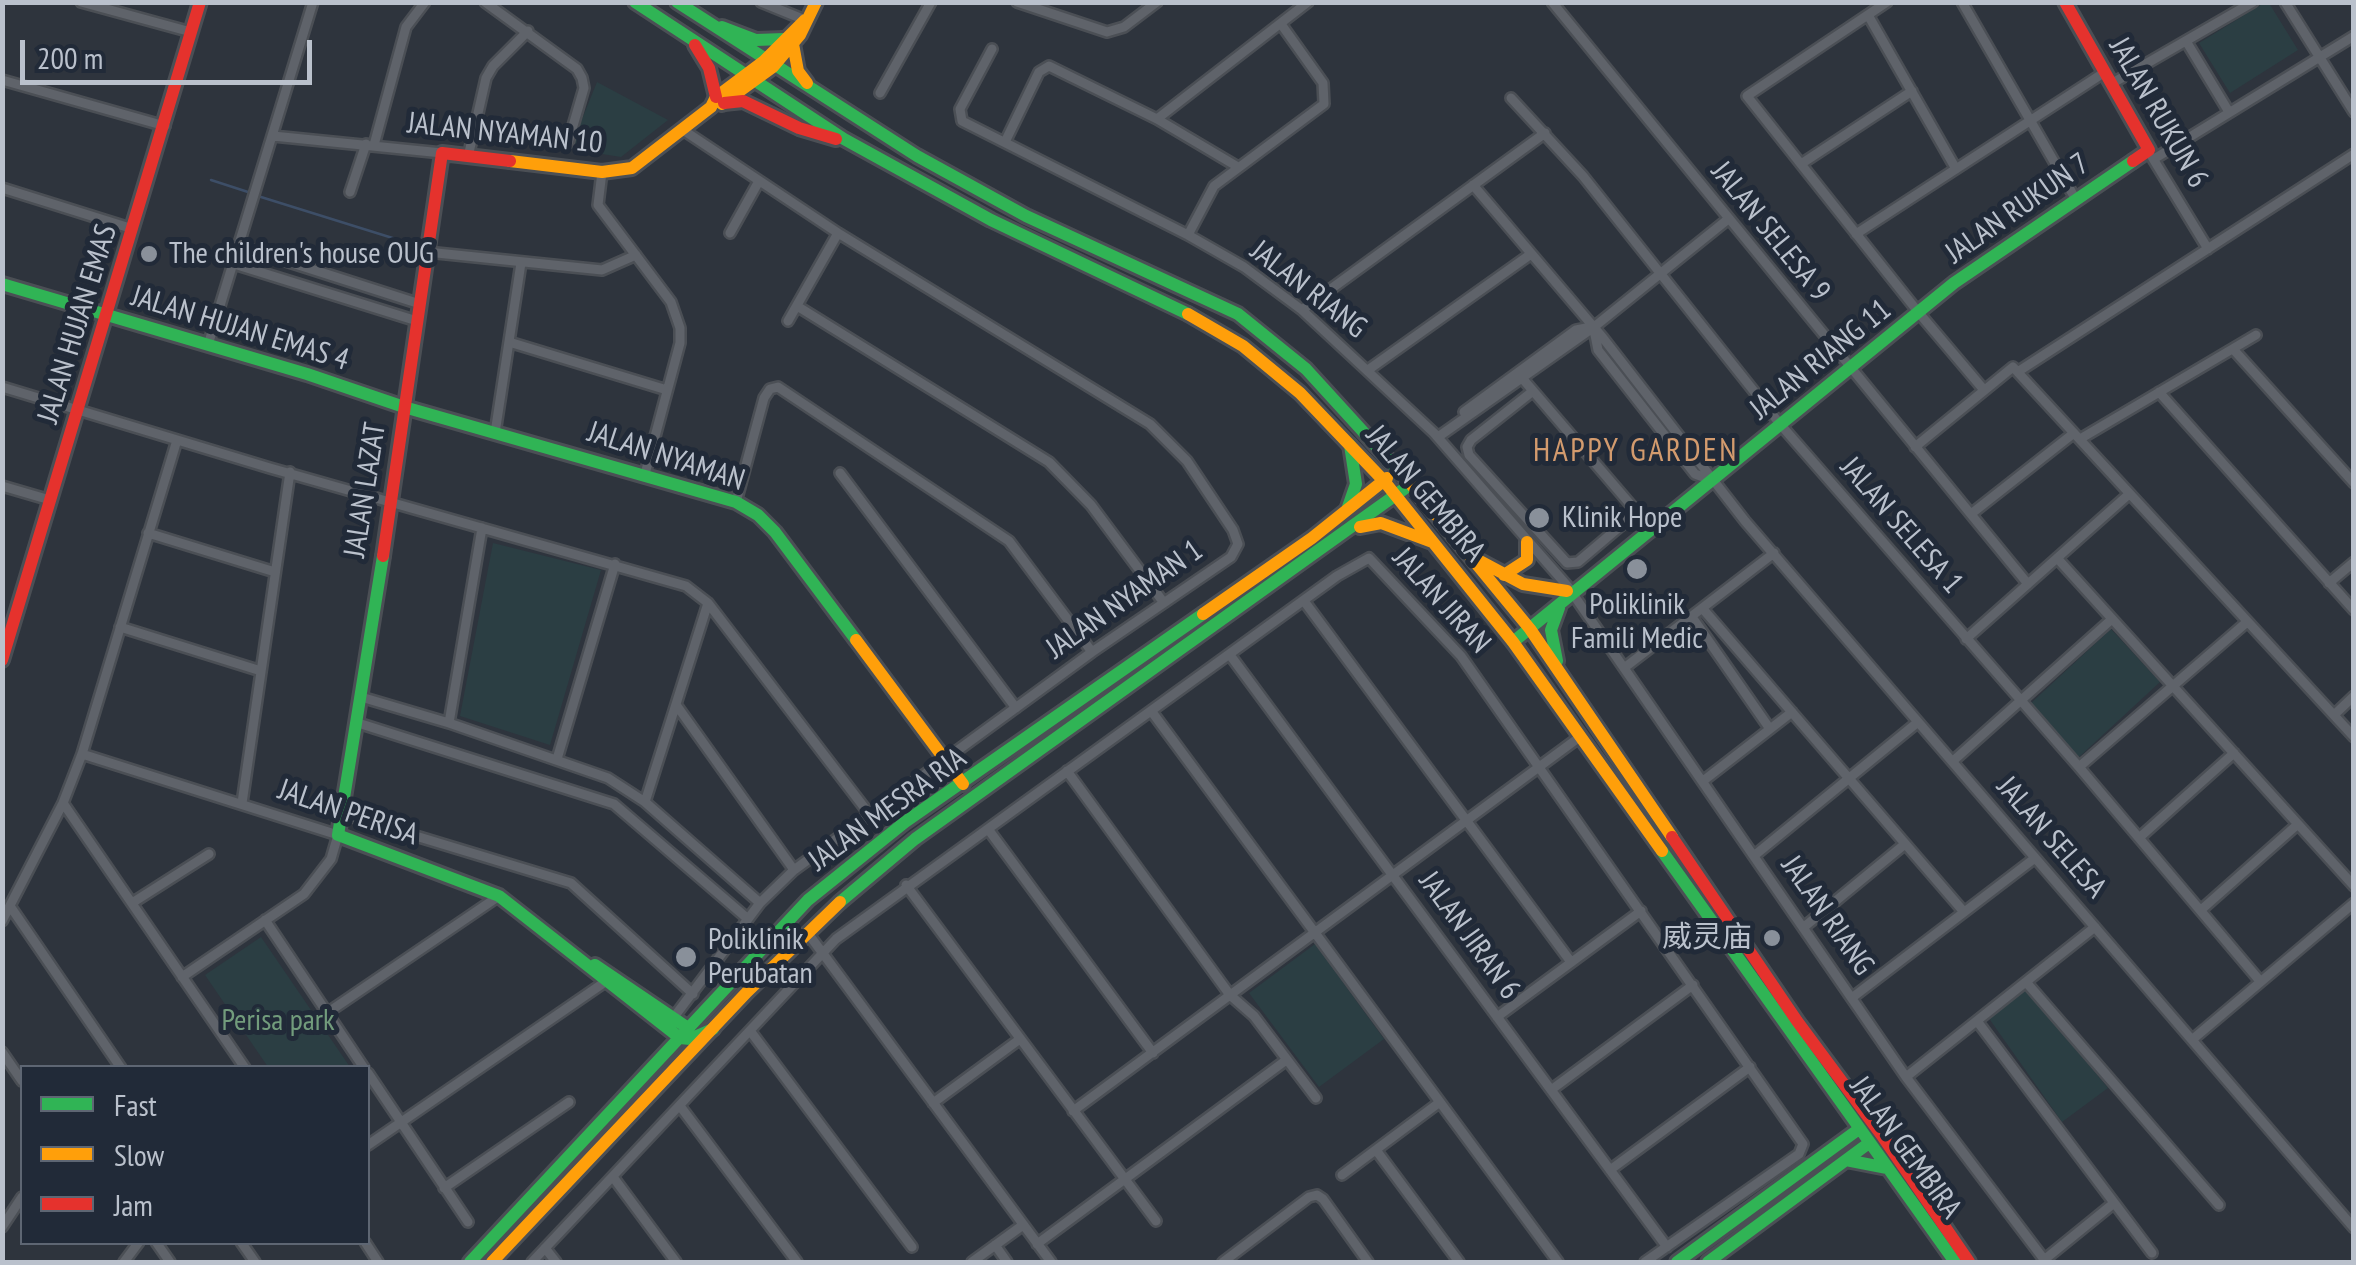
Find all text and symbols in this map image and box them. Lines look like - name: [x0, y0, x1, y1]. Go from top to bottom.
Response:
- scale bar: [25, 20, 318, 82]
- street label: JALAN RUKUN 6: [2101, 32, 2215, 194]
- text: 200 m: [37, 38, 103, 77]
- street label: JALAN NYAMAN 10: [406, 106, 604, 162]
- street label: JALAN RUKUN 7: [1939, 146, 2097, 272]
- street label: JALAN SELESA 9: [1703, 155, 1837, 309]
- street label: JALAN HUJAN EMAS: [31, 221, 125, 427]
- street label: JALAN RIANG: [1243, 234, 1373, 346]
- place label: The children's house OUG: [169, 236, 434, 272]
- marker: The children's house OUG: [138, 243, 160, 265]
- street label: JALAN HUJAN EMAS 4: [127, 279, 353, 379]
- street label: JALAN RIANG 11: [1743, 292, 1899, 428]
- street label: JALAN NYAMAN: [583, 415, 749, 499]
- street label: JALAN GEMBIRA: [1358, 419, 1492, 569]
- street label: JALAN LAZAT: [338, 420, 394, 560]
- district label: HAPPY GARDEN: [1533, 433, 1739, 471]
- street label: JALAN SELESA 1: [1832, 451, 1970, 601]
- place label: Klinik Hope: [1562, 500, 1682, 536]
- marker: Klinik Hope: [1526, 505, 1552, 531]
- street label: JALAN NYAMAN 1: [1040, 533, 1210, 667]
- street label: JALAN JIRAN: [1384, 541, 1498, 661]
- marker: Poliklinik Famili Medic: [1624, 556, 1650, 582]
- place label: Poliklinik Famili Medic: [1571, 587, 1703, 658]
- street label: JALAN MESRA RIA: [802, 741, 974, 879]
- street label: JALAN SELESA: [1989, 770, 2113, 906]
- street label: JALAN PERISA: [273, 772, 423, 854]
- street label: JALAN RIANG: [1773, 849, 1881, 983]
- street label: JALAN JIRAN 6: [1411, 865, 1527, 1007]
- place label: 威灵庙: [1662, 920, 1752, 956]
- place label: Poliklinik Perubatan: [708, 922, 813, 992]
- marker: 威灵庙: [1761, 927, 1783, 949]
- marker: Poliklinik Perubatan: [673, 944, 699, 970]
- park label: Perisa park: [221, 1003, 335, 1039]
- legend: [20, 1065, 370, 1245]
- street label: JALAN GEMBIRA: [1842, 1070, 1968, 1226]
- text: Fast: [114, 1085, 157, 1124]
- text: Slow: [114, 1135, 164, 1174]
- text: Jam: [114, 1185, 153, 1224]

